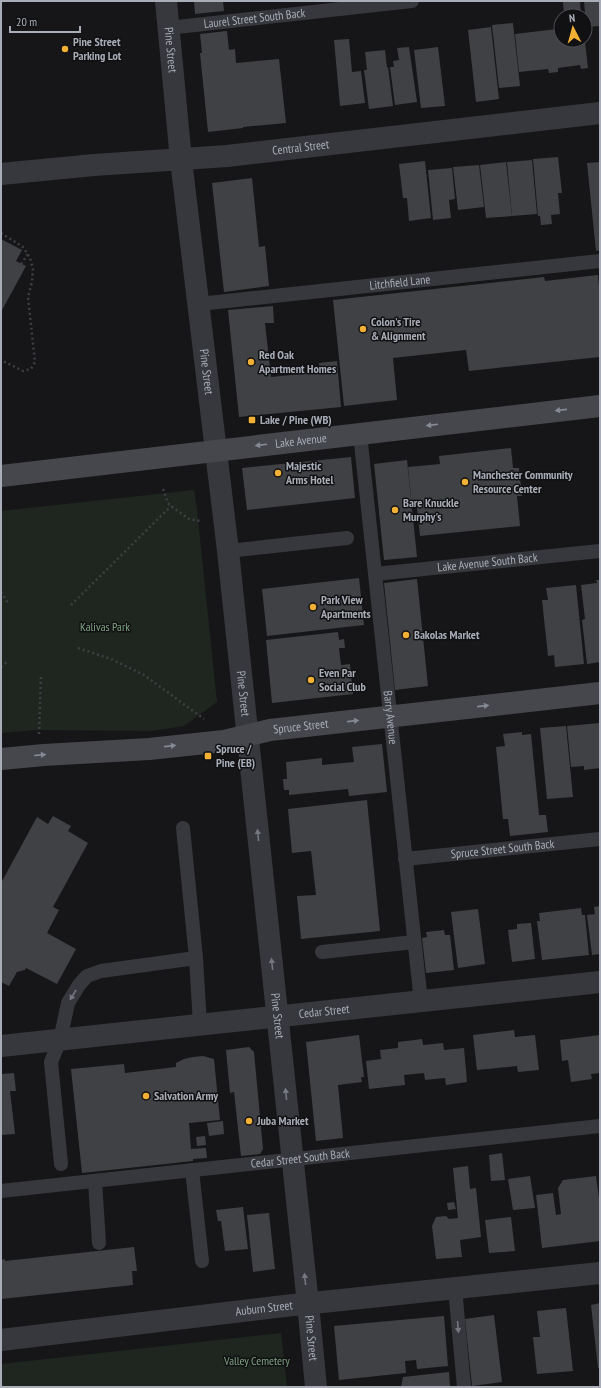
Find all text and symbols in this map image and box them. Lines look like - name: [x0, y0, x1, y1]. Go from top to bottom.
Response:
- street label: Laurel Street South Back: [203, 5, 306, 31]
- scale bar: [10, 8, 80, 34]
- north arrow: [553, 8, 593, 48]
- text: N: [568, 11, 576, 25]
- text: 20 m: [16, 14, 37, 29]
- street label: Pine Street: [161, 26, 181, 74]
- place label: Pine Street Parking Lot: [73, 34, 122, 63]
- marker: Pine Street Parking Lot: [60, 44, 70, 54]
- street label: Central Street: [271, 136, 331, 158]
- street label: Litchfield Lane: [369, 271, 431, 293]
- place label: Colon's Tire & Alignment: [371, 314, 426, 343]
- marker: Colon's Tire & Alignment: [358, 324, 368, 334]
- place label: Red Oak Apartment Homes: [258, 347, 336, 376]
- street label: Pine Street: [197, 348, 217, 396]
- marker: Red Oak Apartment Homes: [246, 357, 256, 367]
- one-way arrow: [555, 407, 567, 413]
- place label: Lake / Pine (WB): [260, 412, 332, 427]
- marker: Lake / Pine (WB): [247, 415, 257, 425]
- one-way arrow: [426, 422, 438, 428]
- street label: Lake Avenue: [274, 430, 328, 451]
- one-way arrow: [255, 442, 267, 448]
- place label: Majestic Arms Hotel: [285, 458, 334, 487]
- place label: Manchester Community Resource Center: [473, 467, 573, 496]
- marker: Majestic Arms Hotel: [273, 468, 283, 478]
- marker: Manchester Community Resource Center: [460, 477, 470, 487]
- place label: Bare Knuckle Murphy's: [403, 495, 459, 524]
- marker: Bare Knuckle Murphy's: [390, 505, 400, 515]
- street label: Lake Avenue South Back: [437, 549, 538, 575]
- place label: Park View Apartments: [320, 592, 371, 621]
- marker: Park View Apartments: [308, 602, 318, 612]
- park label: Kalivas Park: [80, 619, 130, 634]
- place label: Bakolas Market: [414, 627, 480, 642]
- marker: Bakolas Market: [401, 630, 411, 640]
- place label: Even Par Social Club: [319, 665, 366, 694]
- street label: Pine Street: [234, 670, 254, 718]
- marker: Even Par Social Club: [306, 675, 316, 685]
- street label: Barry Avenue: [381, 690, 401, 745]
- one-way arrow: [477, 703, 489, 709]
- street label: Spruce Street: [272, 715, 330, 737]
- one-way arrow: [347, 717, 359, 724]
- place label: Spruce / Pine (EB): [216, 741, 255, 770]
- one-way arrow: [163, 743, 176, 750]
- marker: Spruce / Pine (EB): [203, 751, 213, 761]
- one-way arrow: [34, 752, 46, 758]
- one-way arrow: [255, 829, 262, 841]
- street label: Spruce Street South Back: [450, 836, 555, 861]
- one-way arrow: [269, 958, 276, 970]
- one-way arrow: [69, 989, 76, 1001]
- street label: Pine Street: [268, 992, 288, 1040]
- street label: Cedar Street: [298, 1001, 351, 1021]
- place label: Salvation Army: [154, 1088, 218, 1103]
- one-way arrow: [282, 1088, 289, 1100]
- marker: Salvation Army: [141, 1091, 151, 1101]
- place label: Juba Market: [256, 1113, 309, 1128]
- marker: Juba Market: [244, 1116, 254, 1126]
- street label: Cedar Street South Back: [250, 1145, 351, 1171]
- one-way arrow: [302, 1272, 309, 1285]
- street label: Auburn Street: [235, 1297, 294, 1319]
- street label: Pine Street: [302, 1315, 322, 1362]
- one-way arrow: [455, 1321, 462, 1333]
- park label: Valley Cemetery: [223, 1353, 290, 1368]

